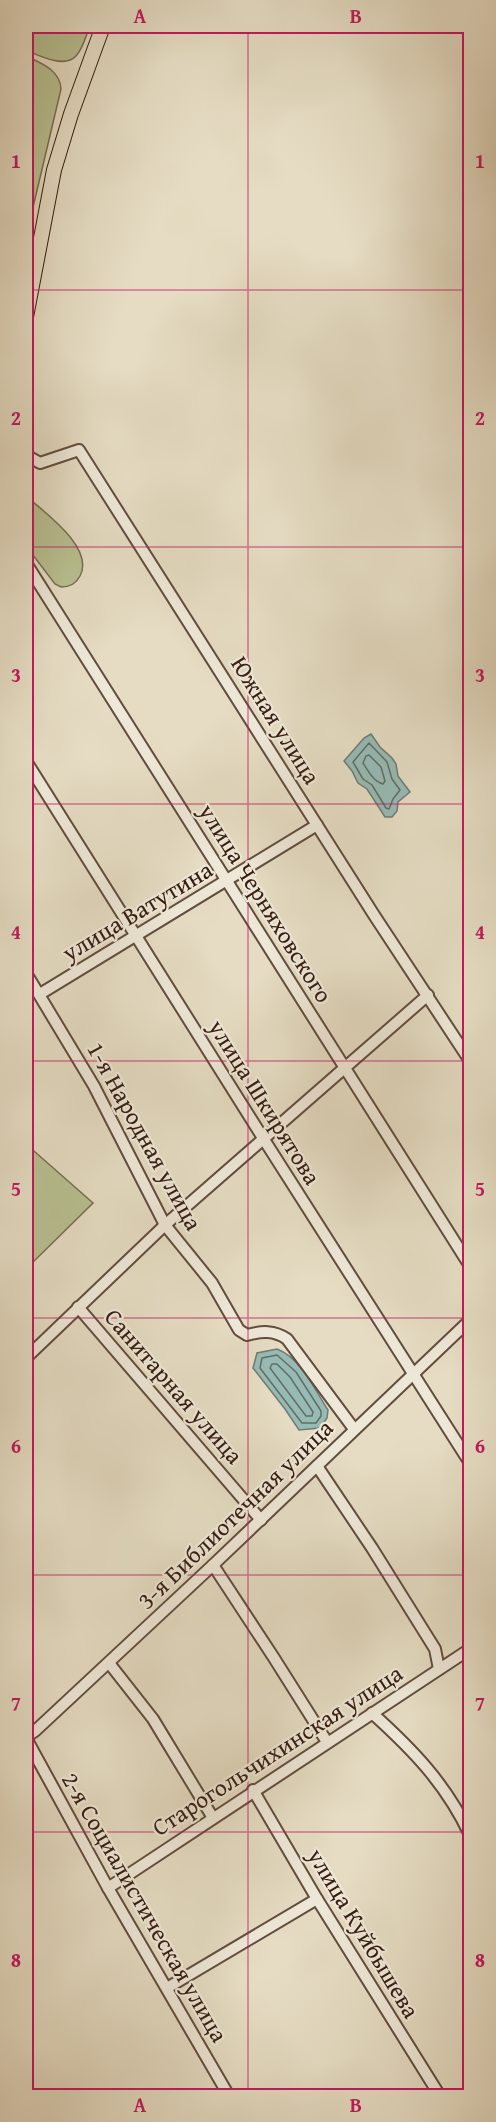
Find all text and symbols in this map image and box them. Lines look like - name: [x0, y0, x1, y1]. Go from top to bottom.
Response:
- text: A: [134, 1, 147, 30]
- text: B: [350, 1, 362, 30]
- text: 1: [11, 146, 21, 175]
- text: 1: [475, 146, 485, 175]
- text: 2: [11, 403, 21, 432]
- text: 2: [475, 403, 485, 432]
- street label: Южная улица: [223, 649, 330, 792]
- text: 3: [11, 660, 21, 689]
- text: 3: [475, 660, 485, 689]
- street label: улица Черняховского: [190, 796, 342, 1009]
- street label: улица Ватутина: [54, 852, 219, 970]
- text: 4: [11, 917, 21, 946]
- text: 4: [475, 917, 485, 946]
- street label: улица Шкирятова: [200, 1012, 330, 1192]
- street label: 1-я Народная улица: [79, 1036, 212, 1237]
- text: 5: [11, 1174, 21, 1203]
- text: 5: [475, 1174, 485, 1203]
- street label: Санитарная улица: [96, 1300, 252, 1472]
- street label: 3-я Библиотечная улица: [129, 1411, 341, 1617]
- text: 6: [11, 1431, 21, 1460]
- text: 6: [475, 1431, 485, 1460]
- street label: Старогольчихинская улица: [145, 1655, 410, 1844]
- text: 7: [11, 1688, 21, 1717]
- text: 7: [475, 1688, 485, 1717]
- street label: 2-я Социалистическая улица: [53, 1765, 237, 2049]
- street label: улица Куйбышева: [299, 1840, 429, 2025]
- text: 8: [11, 1945, 21, 1974]
- text: 8: [475, 1945, 485, 1974]
- text: A: [134, 2090, 147, 2119]
- text: B: [350, 2090, 362, 2119]

